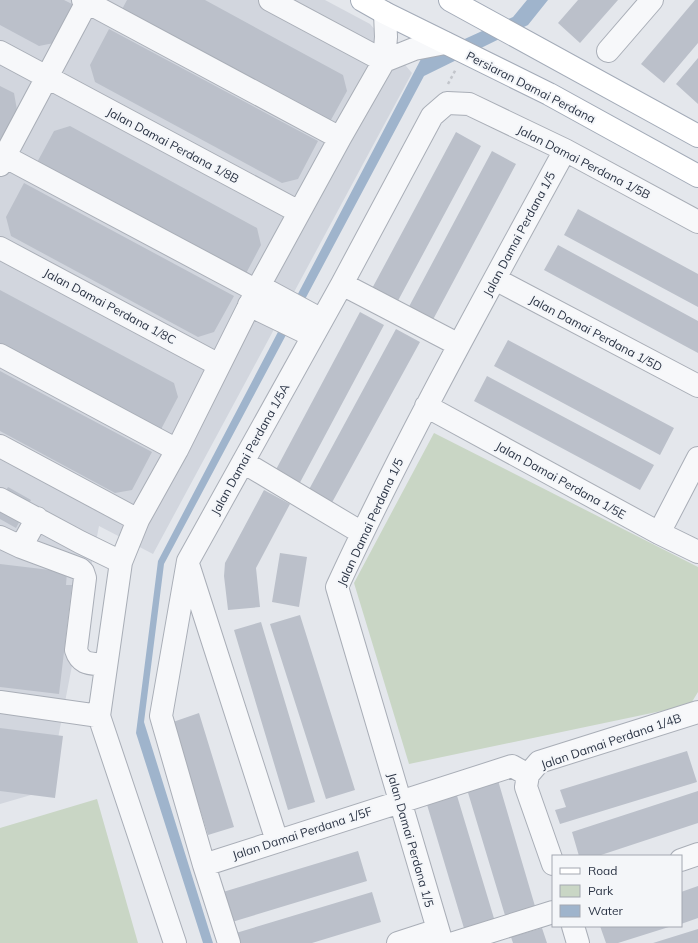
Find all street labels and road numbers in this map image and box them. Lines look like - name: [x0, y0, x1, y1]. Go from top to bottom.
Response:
- street label: Persiaran Damai Perdana: [464, 48, 598, 126]
- street label: Jalan Damai Perdana 1/8B: [104, 104, 242, 186]
- street label: Jalan Damai Perdana 1/5B: [515, 122, 653, 202]
- street label: Jalan Damai Perdana 1/5: [480, 169, 558, 299]
- street label: Jalan Damai Perdana 1/8C: [41, 265, 179, 347]
- street label: Jalan Damai Perdana 1/5D: [527, 292, 665, 374]
- street label: Jalan Damai Perdana 1/5A: [208, 380, 293, 517]
- street label: Jalan Damai Perdana 1/5E: [493, 438, 629, 522]
- street label: Jalan Damai Perdana 1/5: [334, 456, 406, 588]
- street label: Jalan Damai Perdana 1/4B: [539, 710, 683, 772]
- street label: Jalan Damai Perdana 1/5: [385, 771, 437, 909]
- street label: Jalan Damai Perdana 1/5F: [230, 803, 374, 863]

